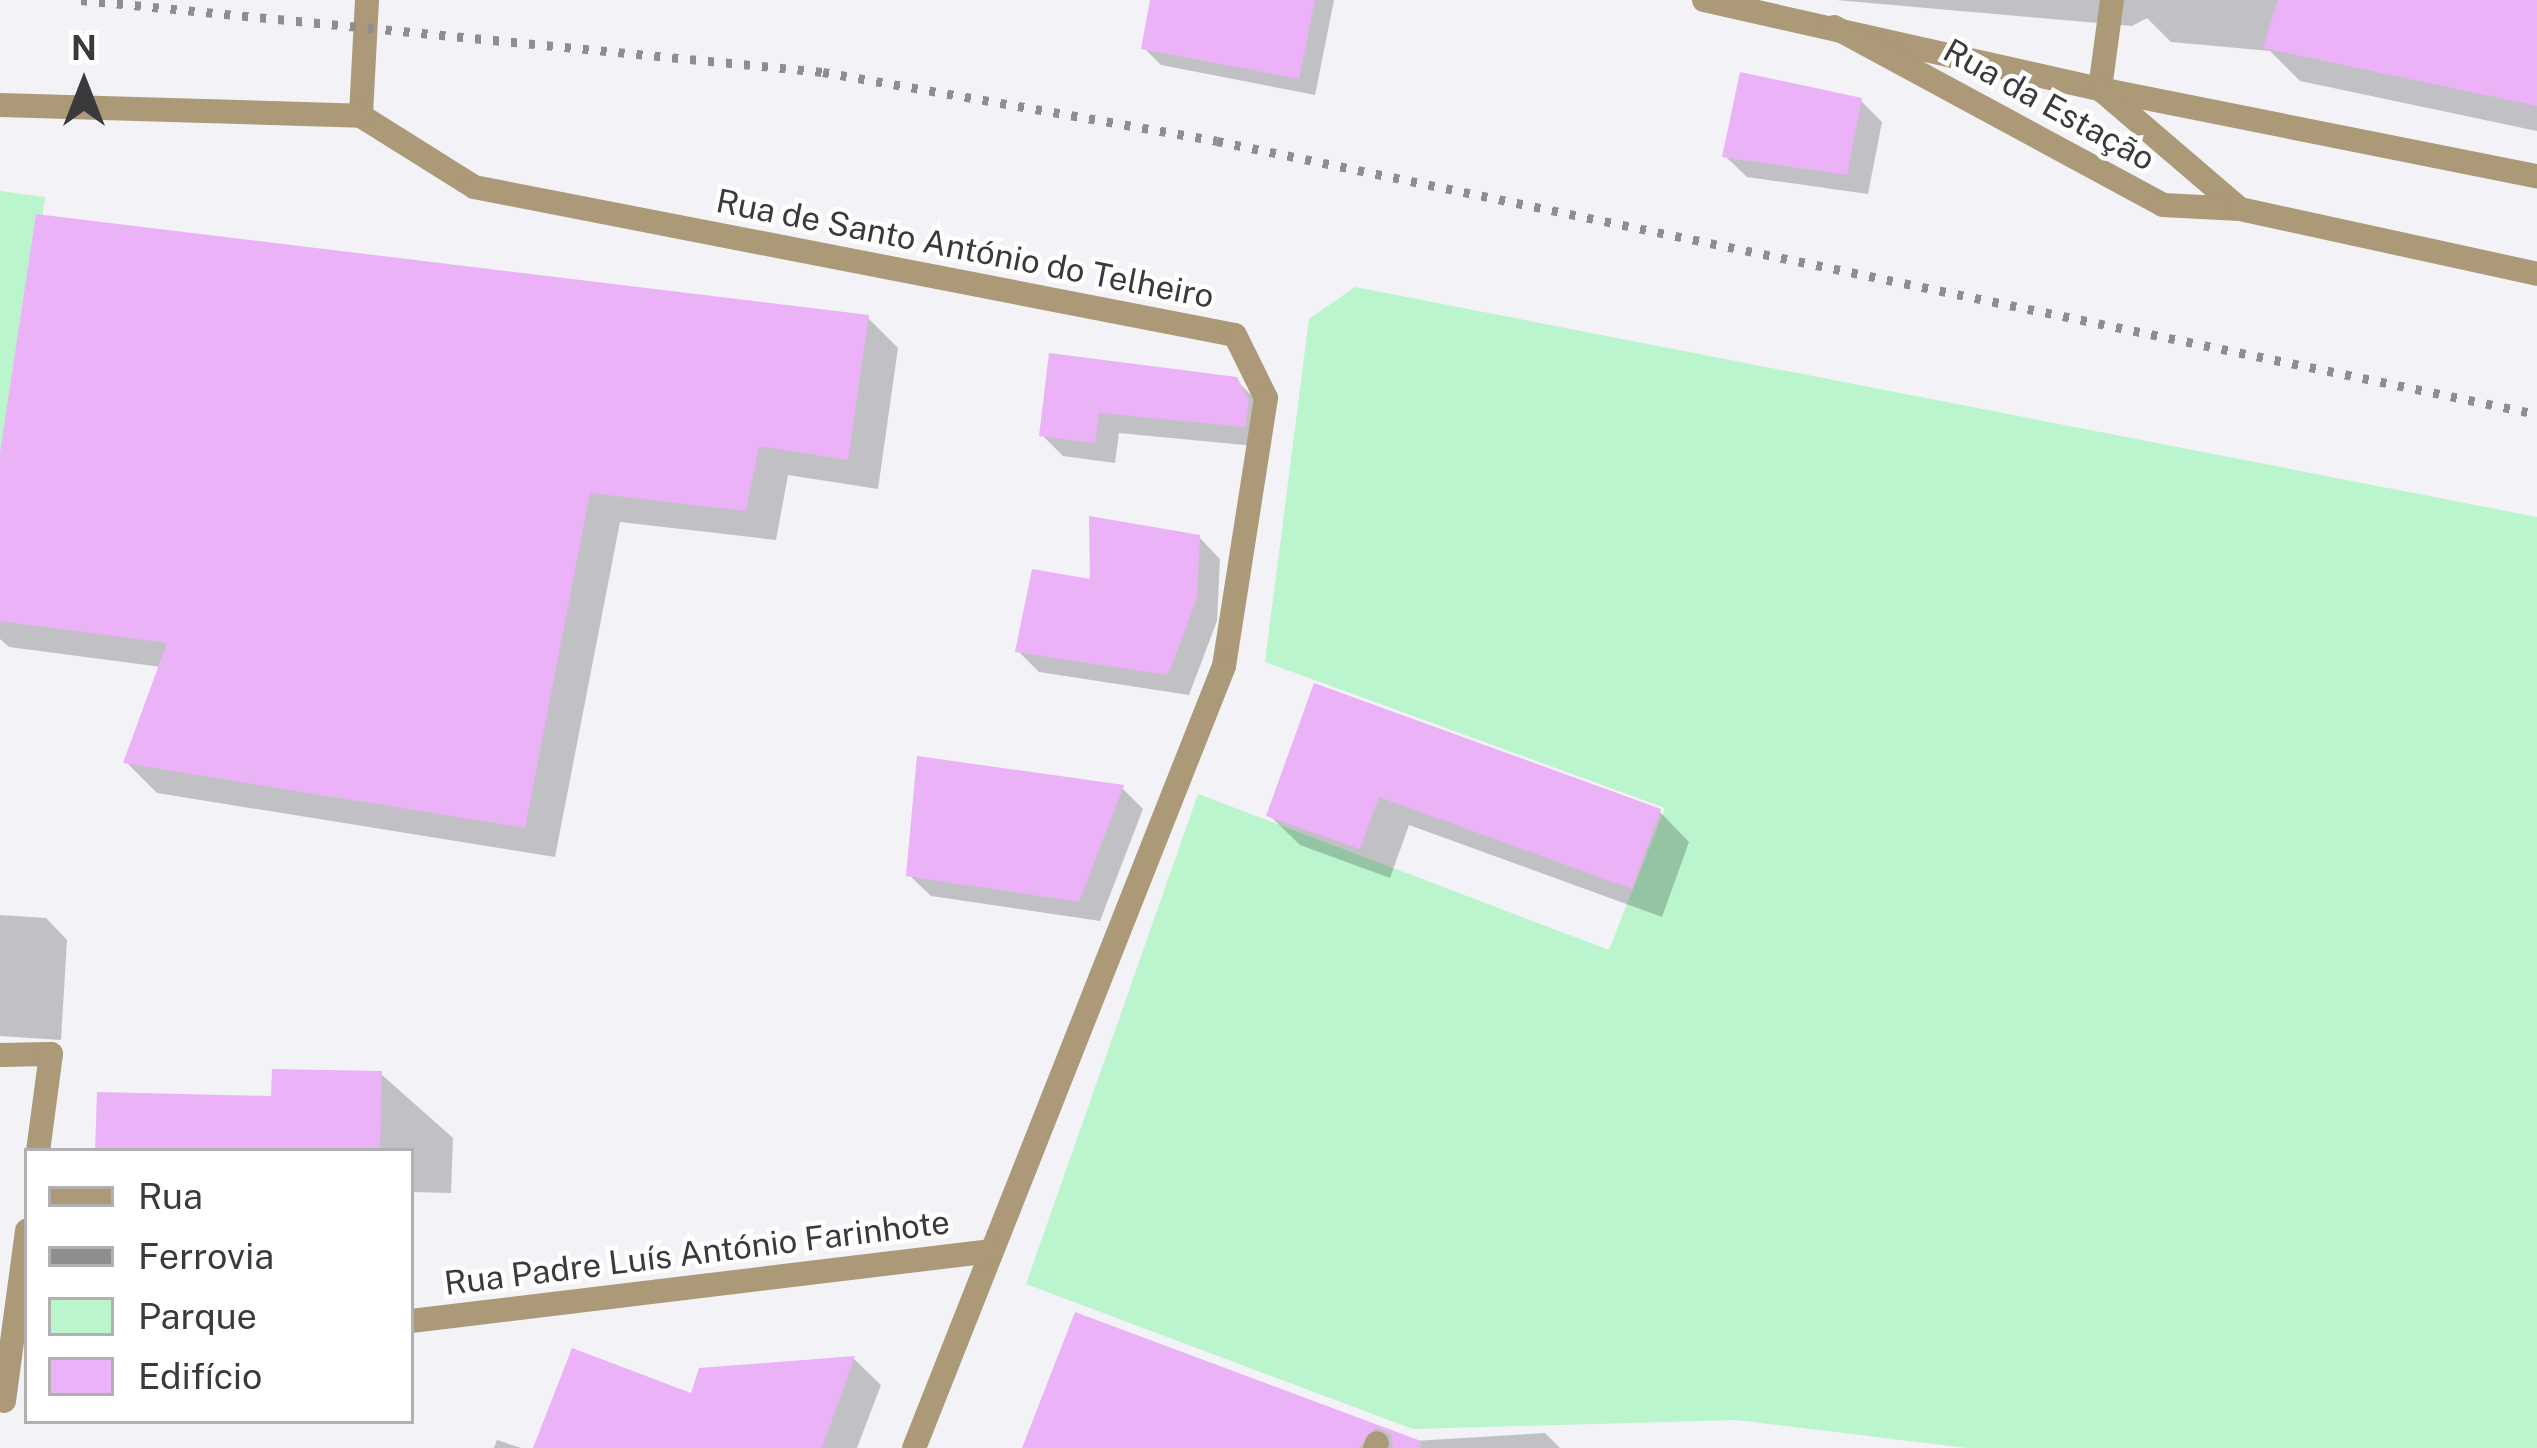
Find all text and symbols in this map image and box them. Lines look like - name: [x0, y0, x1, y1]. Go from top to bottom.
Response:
- north arrow: [24, 24, 144, 144]
- text: N: [71, 29, 97, 67]
- street label: Rua da Estação: [1936, 31, 2162, 179]
- street label: Rua de Santo António do Telheiro: [712, 181, 1218, 317]
- legend: [24, 1148, 414, 1424]
- text: Rua: [138, 1175, 203, 1217]
- street label: Rua Padre Luís António Farinhote: [442, 1202, 952, 1304]
- text: Ferrovia: [138, 1235, 274, 1277]
- text: Parque: [138, 1295, 257, 1337]
- text: Edifício: [138, 1355, 262, 1397]

